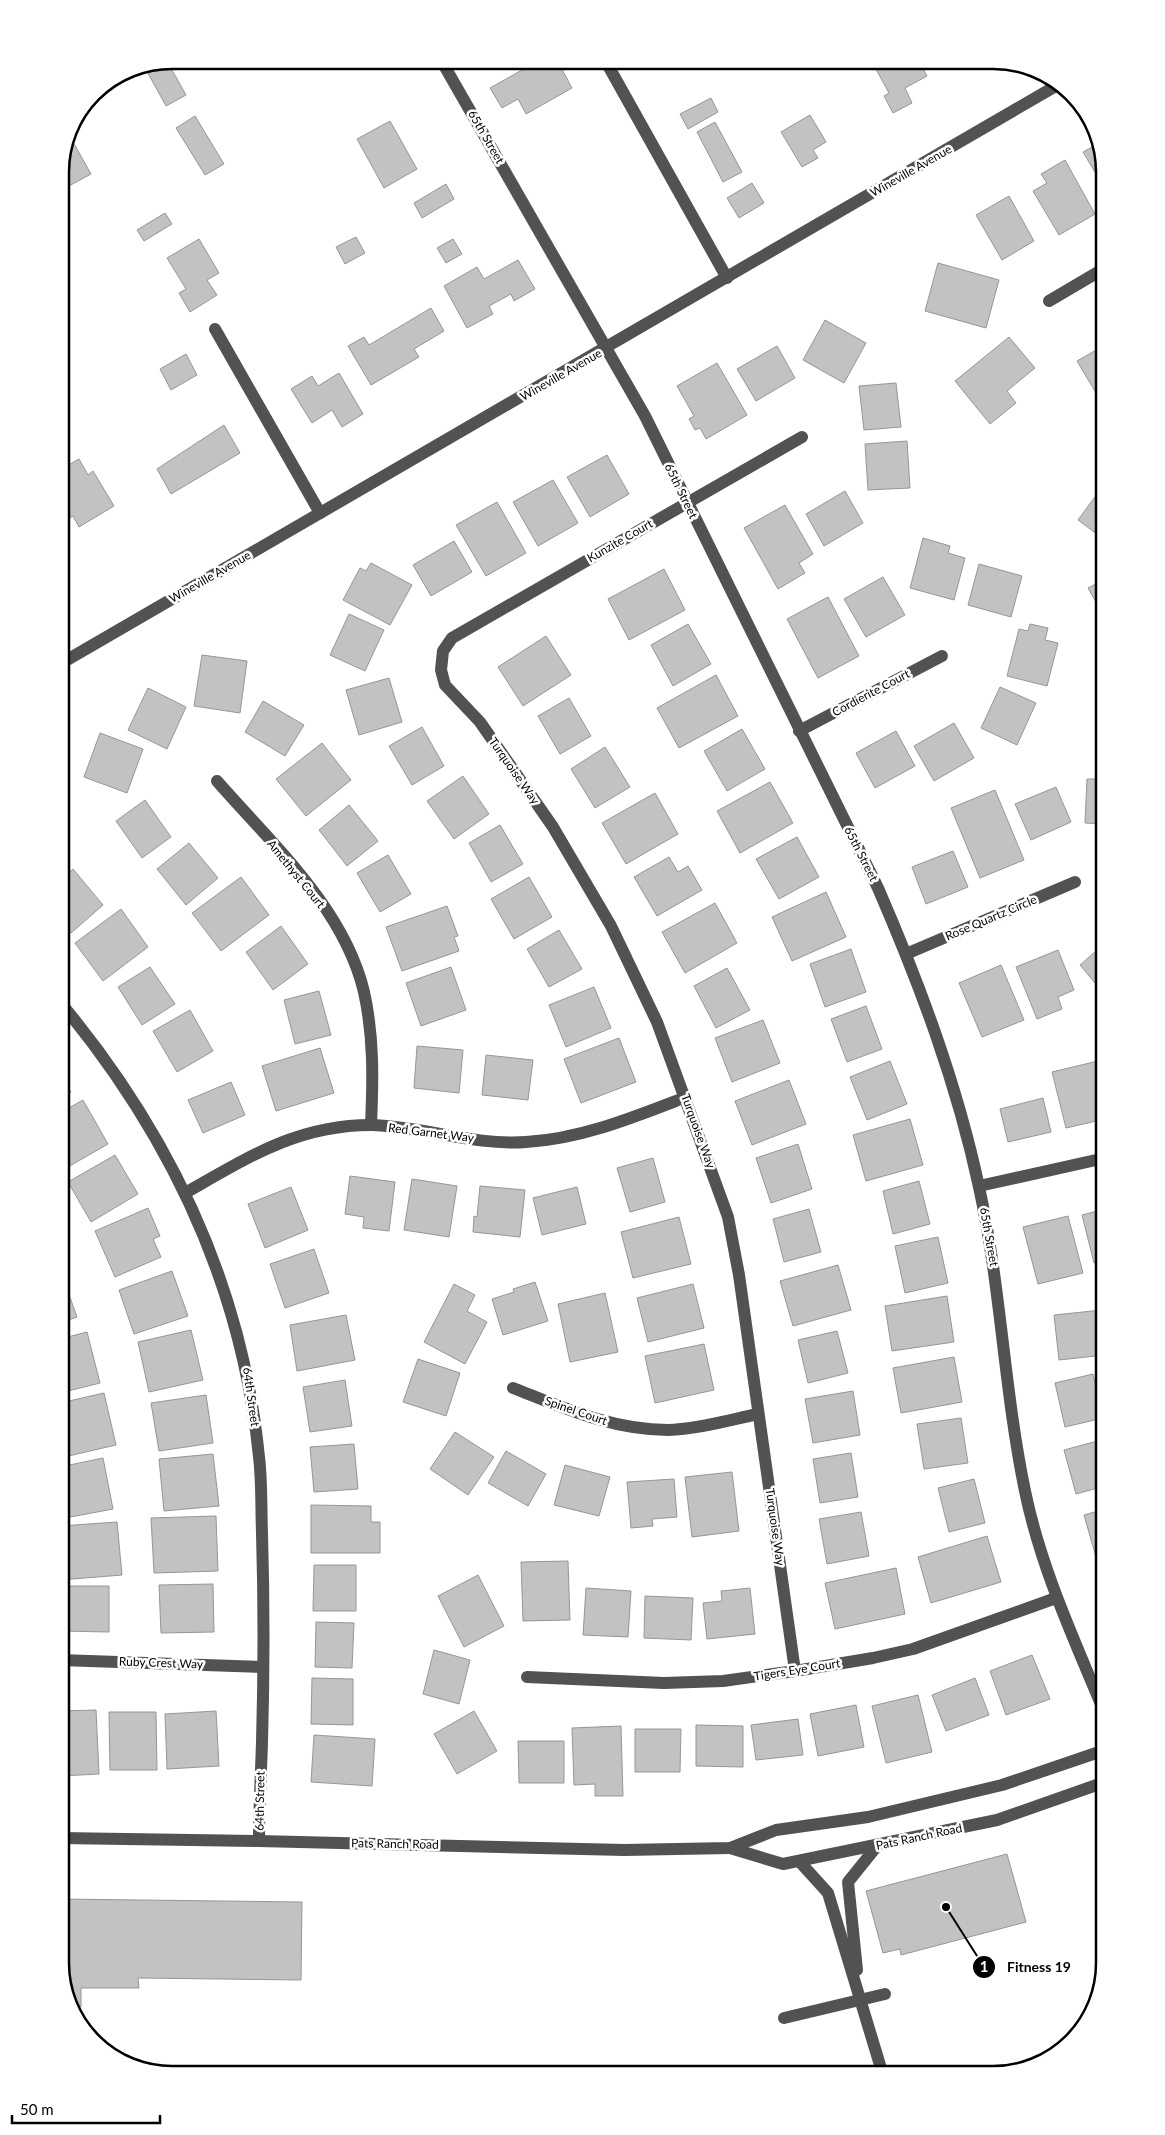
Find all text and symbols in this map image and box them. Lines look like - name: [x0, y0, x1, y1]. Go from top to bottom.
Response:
- street label: 65th Street: [465, 107, 508, 167]
- street label: Wineville Avenue: [867, 141, 954, 200]
- street label: Wineville Avenue: [517, 345, 604, 404]
- street label: 65th Street: [662, 461, 702, 521]
- street label: Kunzite Court: [584, 515, 656, 565]
- street label: Wineville Avenue: [166, 547, 253, 606]
- street label: Cordierite Court: [829, 665, 913, 719]
- street label: Turquoise Way: [486, 734, 543, 808]
- street label: 65th Street: [841, 824, 882, 884]
- street label: Amethyst Court: [264, 836, 329, 912]
- street label: Rose Quartz Circle: [943, 892, 1039, 944]
- street label: Turquoise Way: [678, 1092, 719, 1171]
- street label: Red Garnet Way: [387, 1120, 476, 1145]
- street label: 65th Street: [977, 1206, 1002, 1268]
- street label: 64th Street: [240, 1366, 263, 1428]
- street label: Spinel Court: [543, 1393, 610, 1428]
- street label: Turquoise Way: [763, 1487, 788, 1567]
- street label: Ruby Crest Way: [119, 1654, 204, 1671]
- street label: Tigers Eye Court: [753, 1655, 842, 1684]
- street label: 64th Street: [251, 1770, 268, 1831]
- street label: Pats Ranch Road: [874, 1820, 963, 1853]
- street label: Pats Ranch Road: [351, 1835, 439, 1852]
- callout: Fitness 19: [972, 1952, 1081, 1981]
- text: 1: [980, 1957, 988, 1975]
- text: Fitness 19: [1007, 1958, 1071, 1975]
- scale bar: [12, 2092, 160, 2124]
- text: 50 m: [20, 2100, 54, 2118]

